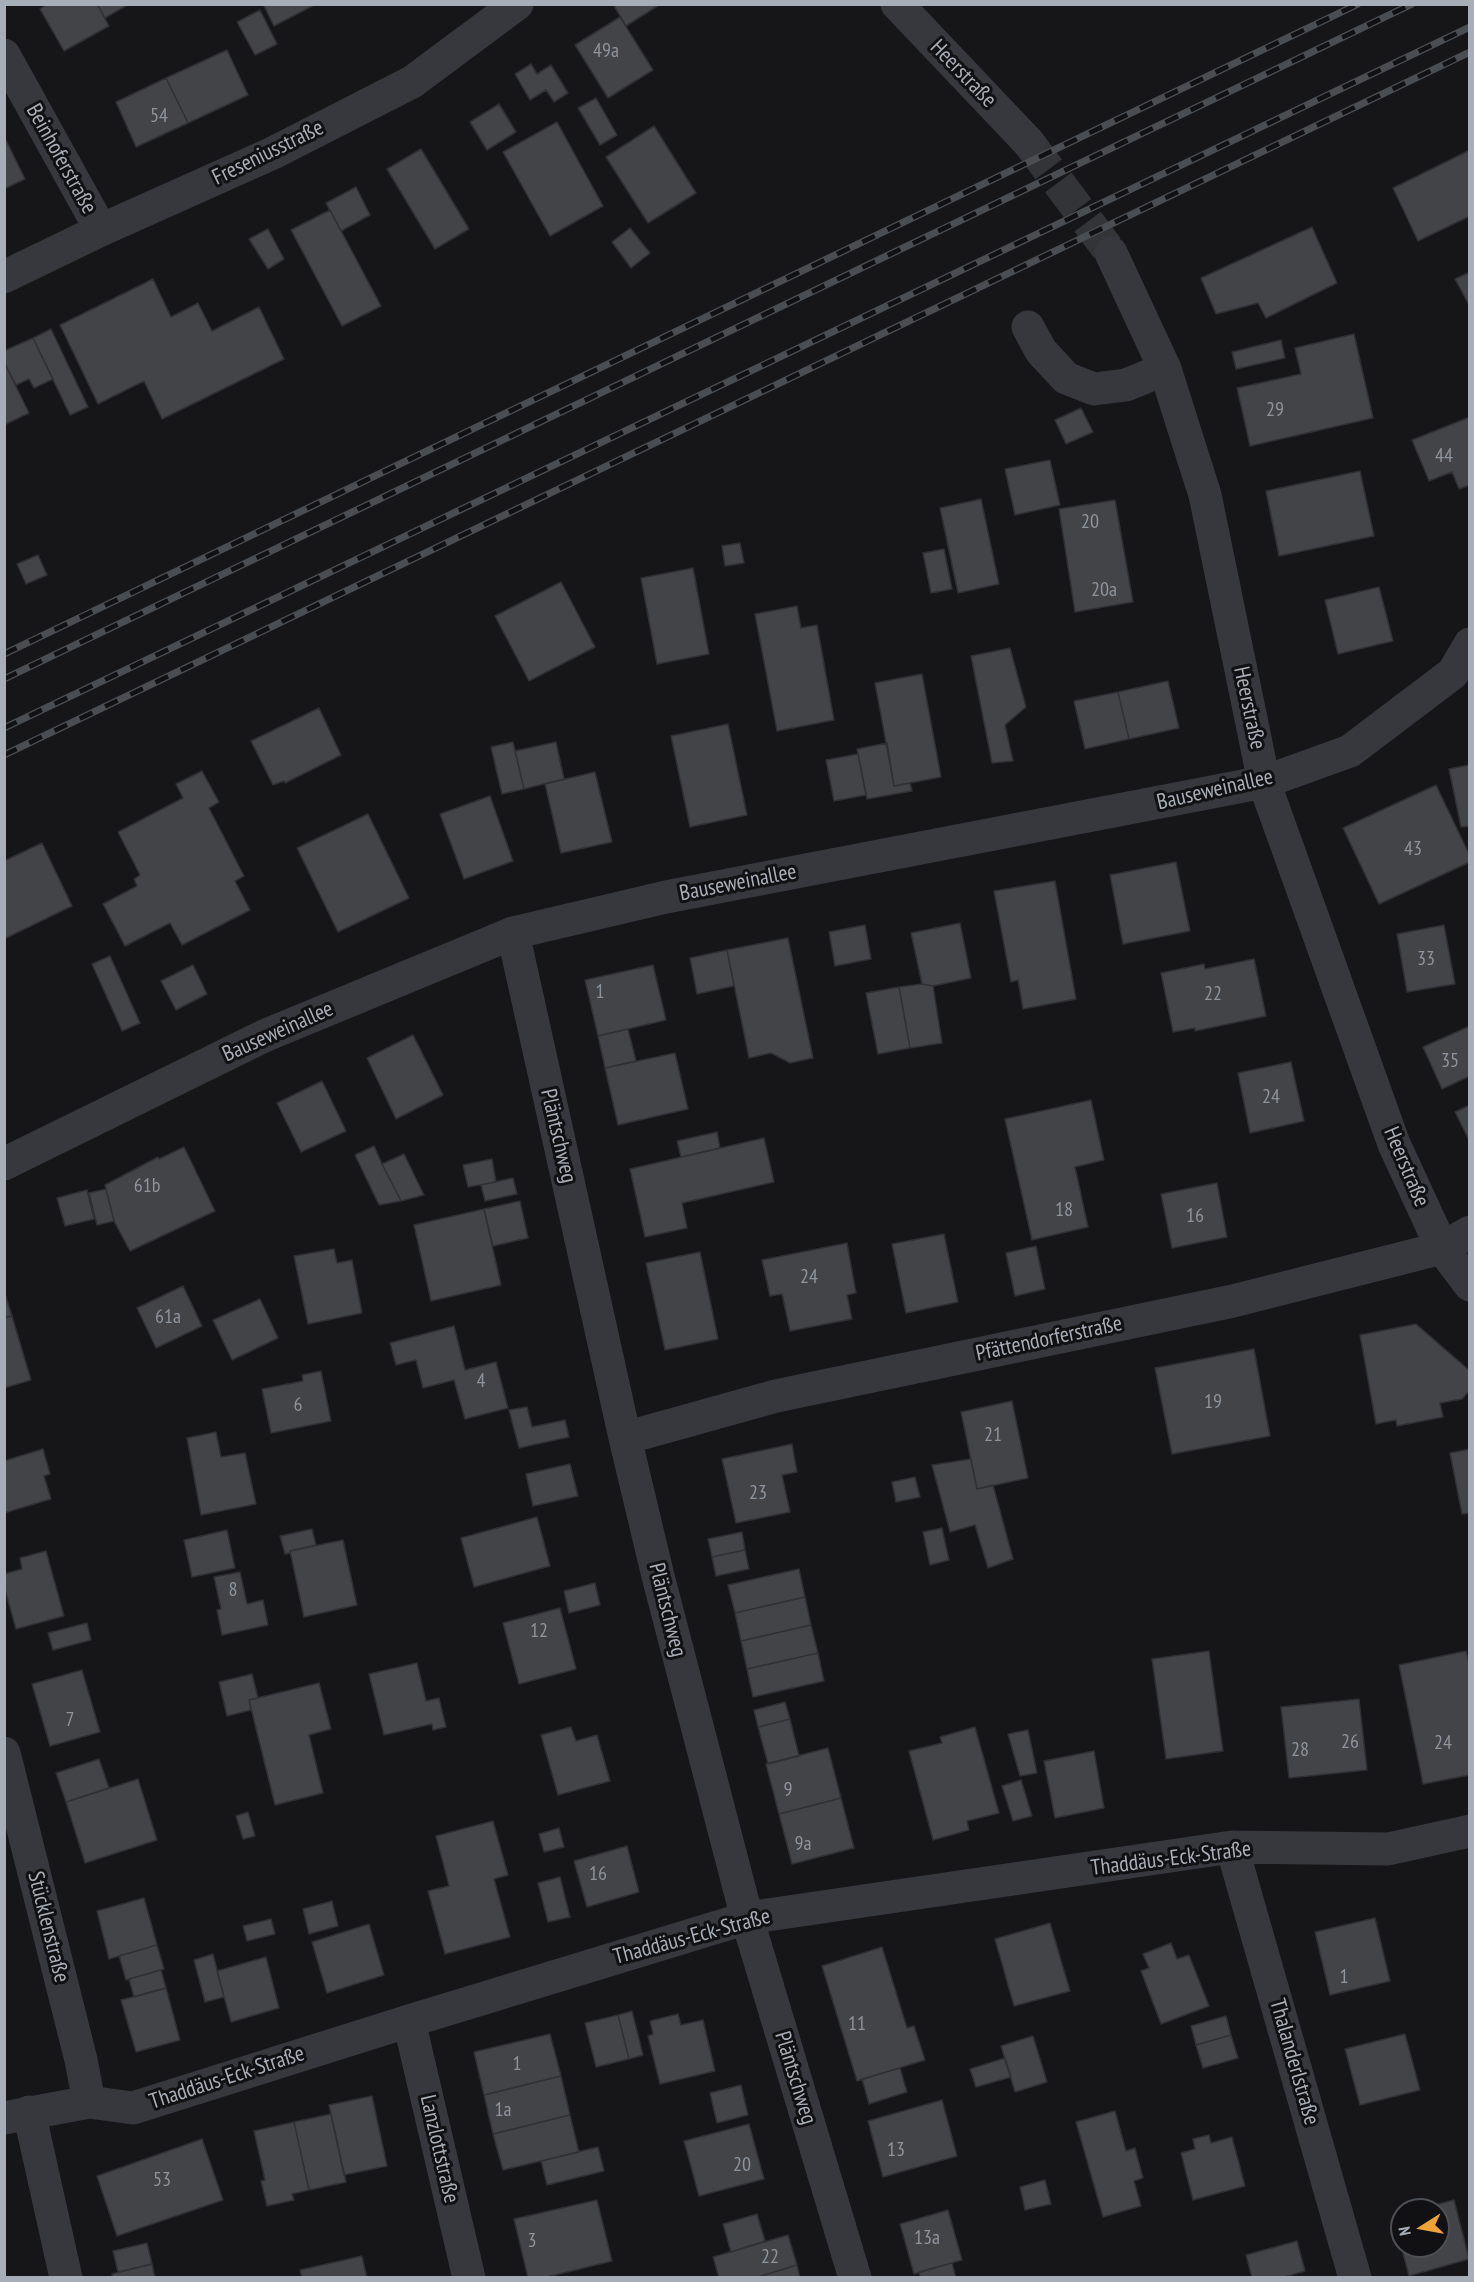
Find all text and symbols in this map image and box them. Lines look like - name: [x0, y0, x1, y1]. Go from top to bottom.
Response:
- street label: Heerstraße: [924, 35, 1002, 113]
- house number: 49a: [593, 39, 619, 63]
- street label: Beinhoferstraße: [20, 99, 102, 219]
- house number: 54: [150, 104, 168, 128]
- street label: Freseniusstraße: [208, 115, 328, 191]
- house number: 29: [1266, 398, 1284, 422]
- house number: 44: [1435, 444, 1453, 468]
- house number: 20: [1081, 510, 1099, 534]
- house number: 20a: [1091, 578, 1117, 602]
- street label: Heerstraße: [1227, 664, 1271, 752]
- street label: Bauseweinallee: [1154, 764, 1276, 816]
- house number: 43: [1404, 837, 1422, 861]
- street label: Bauseweinallee: [677, 859, 799, 907]
- house number: 33: [1417, 947, 1435, 971]
- house number: 1: [596, 980, 604, 1004]
- house number: 22: [1204, 982, 1222, 1006]
- street label: Bauseweinallee: [219, 996, 337, 1068]
- house number: 35: [1441, 1049, 1459, 1073]
- house number: 24: [1262, 1085, 1280, 1109]
- street label: Pläntschweg: [534, 1086, 582, 1186]
- street label: Heerstraße: [1377, 1123, 1435, 1211]
- house number: 61b: [134, 1174, 160, 1198]
- house number: 18: [1055, 1198, 1073, 1222]
- house number: 16: [1186, 1204, 1204, 1228]
- house number: 24: [800, 1265, 818, 1289]
- house number: 61a: [155, 1305, 181, 1329]
- street label: Pfättendorferstraße: [973, 1311, 1125, 1367]
- house number: 4: [477, 1369, 485, 1393]
- house number: 19: [1204, 1390, 1222, 1414]
- house number: 6: [294, 1393, 302, 1417]
- house number: 21: [984, 1423, 1002, 1447]
- house number: 23: [749, 1481, 767, 1505]
- street label: Pläntschweg: [643, 1560, 691, 1660]
- house number: 8: [229, 1578, 237, 1602]
- house number: 12: [530, 1619, 548, 1643]
- house number: 7: [66, 1708, 74, 1732]
- house number: 26: [1341, 1730, 1359, 1754]
- house number: 24: [1434, 1731, 1452, 1755]
- house number: 28: [1291, 1738, 1309, 1762]
- house number: 9: [784, 1778, 792, 1802]
- house number: 9a: [795, 1832, 811, 1856]
- street label: Thaddäus-Eck-Straße: [1089, 1836, 1253, 1882]
- house number: 16: [589, 1862, 607, 1886]
- street label: Stücklenstraße: [21, 1869, 75, 1985]
- street label: Thaddäus-Eck-Straße: [611, 1903, 773, 1971]
- house number: 1: [1340, 1965, 1348, 1989]
- street label: Thalanderlstraße: [1263, 1996, 1325, 2128]
- house number: 11: [848, 2012, 866, 2036]
- street label: Pläntschweg: [768, 2028, 822, 2128]
- street label: Thaddäus-Eck-Straße: [146, 2041, 308, 2115]
- house number: 1: [513, 2052, 521, 2076]
- street label: Lanzlottstraße: [414, 2092, 464, 2206]
- house number: 1a: [495, 2098, 511, 2122]
- house number: 13: [887, 2138, 905, 2162]
- house number: 20: [733, 2153, 751, 2177]
- house number: 53: [153, 2168, 171, 2192]
- north arrow: [1390, 2198, 1450, 2258]
- text: N: [1394, 2225, 1415, 2237]
- house number: 13a: [914, 2226, 940, 2250]
- house number: 3: [528, 2229, 536, 2253]
- house number: 22: [761, 2245, 779, 2269]

